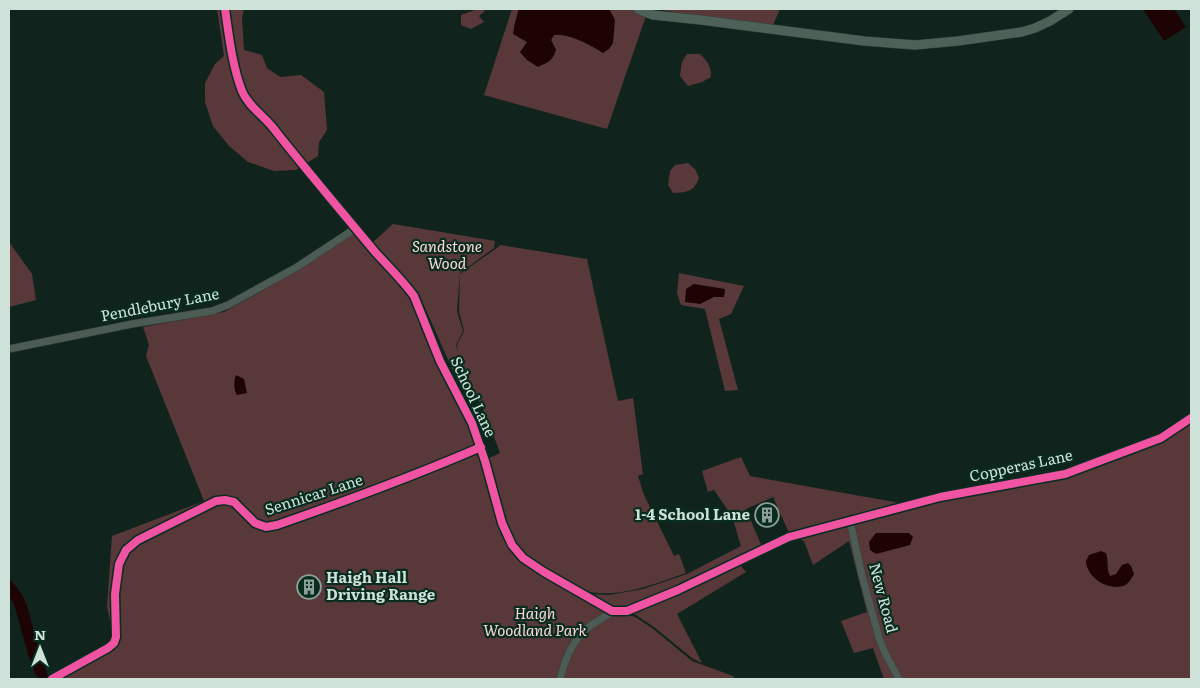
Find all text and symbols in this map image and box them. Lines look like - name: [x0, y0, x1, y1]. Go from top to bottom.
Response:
- park label: Sandstone Wood: [412, 234, 482, 274]
- street label: Pendlebury Lane: [98, 281, 221, 326]
- street label: School Lane: [446, 352, 503, 441]
- street label: Copperas Lane: [967, 442, 1075, 487]
- street label: Sennicar Lane: [262, 467, 366, 520]
- place label: 1-4 School Lane: [635, 502, 751, 525]
- building icon: 1-4 School Lane: [754, 502, 780, 528]
- street label: New Road: [864, 560, 905, 635]
- place label: Haigh Hall Driving Range: [326, 565, 436, 605]
- building icon: Haigh Hall Driving Range: [296, 574, 322, 600]
- park label: Haigh Woodland Park: [483, 601, 588, 641]
- north arrow: [15, 623, 65, 673]
- text: N: [34, 624, 46, 644]

